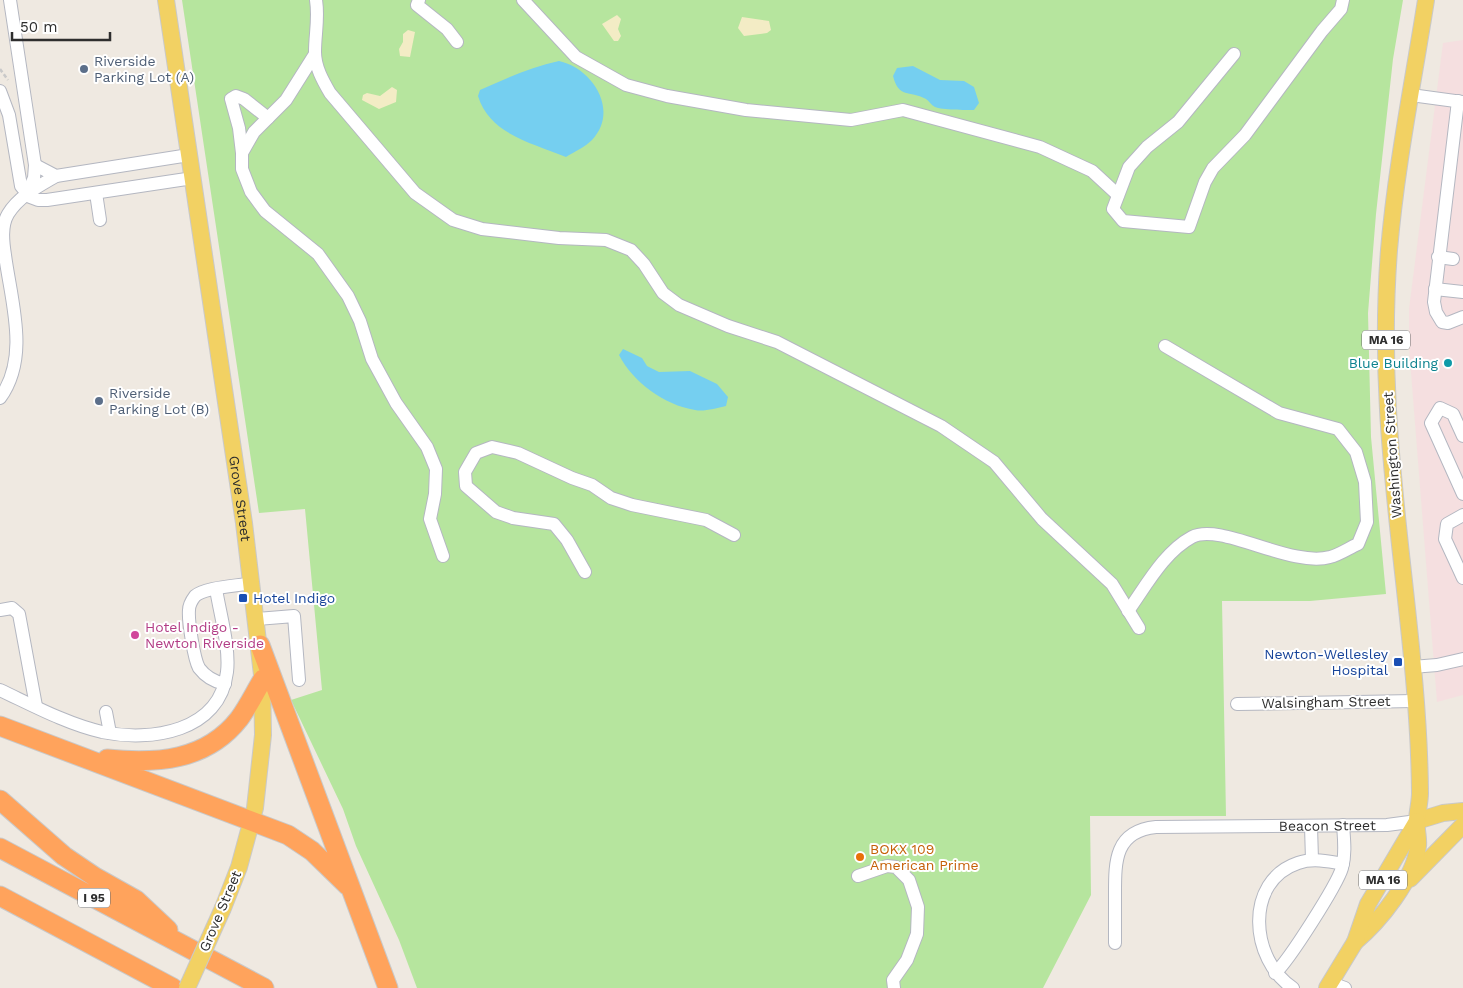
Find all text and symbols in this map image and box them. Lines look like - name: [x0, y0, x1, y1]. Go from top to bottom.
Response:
- scale bar: [12, 10, 110, 42]
- text: 50 m: [20, 18, 57, 36]
- place label: Riverside Parking Lot (A): [94, 53, 194, 85]
- marker: Riverside Parking Lot (A): [78, 63, 90, 75]
- road number: MA 16: [1362, 330, 1410, 350]
- place label: Blue Building: [1349, 355, 1439, 371]
- marker: Blue Building: [1442, 357, 1454, 369]
- place label: Riverside Parking Lot (B): [109, 385, 209, 417]
- street label: Washington Street: [1380, 391, 1404, 519]
- marker: Riverside Parking Lot (B): [93, 395, 105, 407]
- street label: Grove Street: [226, 455, 254, 542]
- place label: Hotel Indigo: [253, 590, 335, 606]
- marker: Hotel Indigo: [237, 592, 249, 604]
- place label: Hotel Indigo - Newton Riverside: [145, 619, 264, 651]
- marker: Hotel Indigo - Newton Riverside: [129, 629, 141, 641]
- place label: Newton-Wellesley Hospital: [1264, 646, 1389, 678]
- marker: Newton-Wellesley Hospital: [1392, 656, 1404, 668]
- street label: Walsingham Street: [1261, 693, 1391, 711]
- street label: Beacon Street: [1279, 817, 1376, 834]
- place label: BOKX 109 American Prime: [870, 841, 979, 873]
- marker: BOKX 109 American Prime: [854, 851, 866, 863]
- street label: Grove Street: [196, 868, 244, 954]
- road number: MA 16: [1359, 870, 1407, 890]
- road number: I 95: [78, 888, 110, 908]

